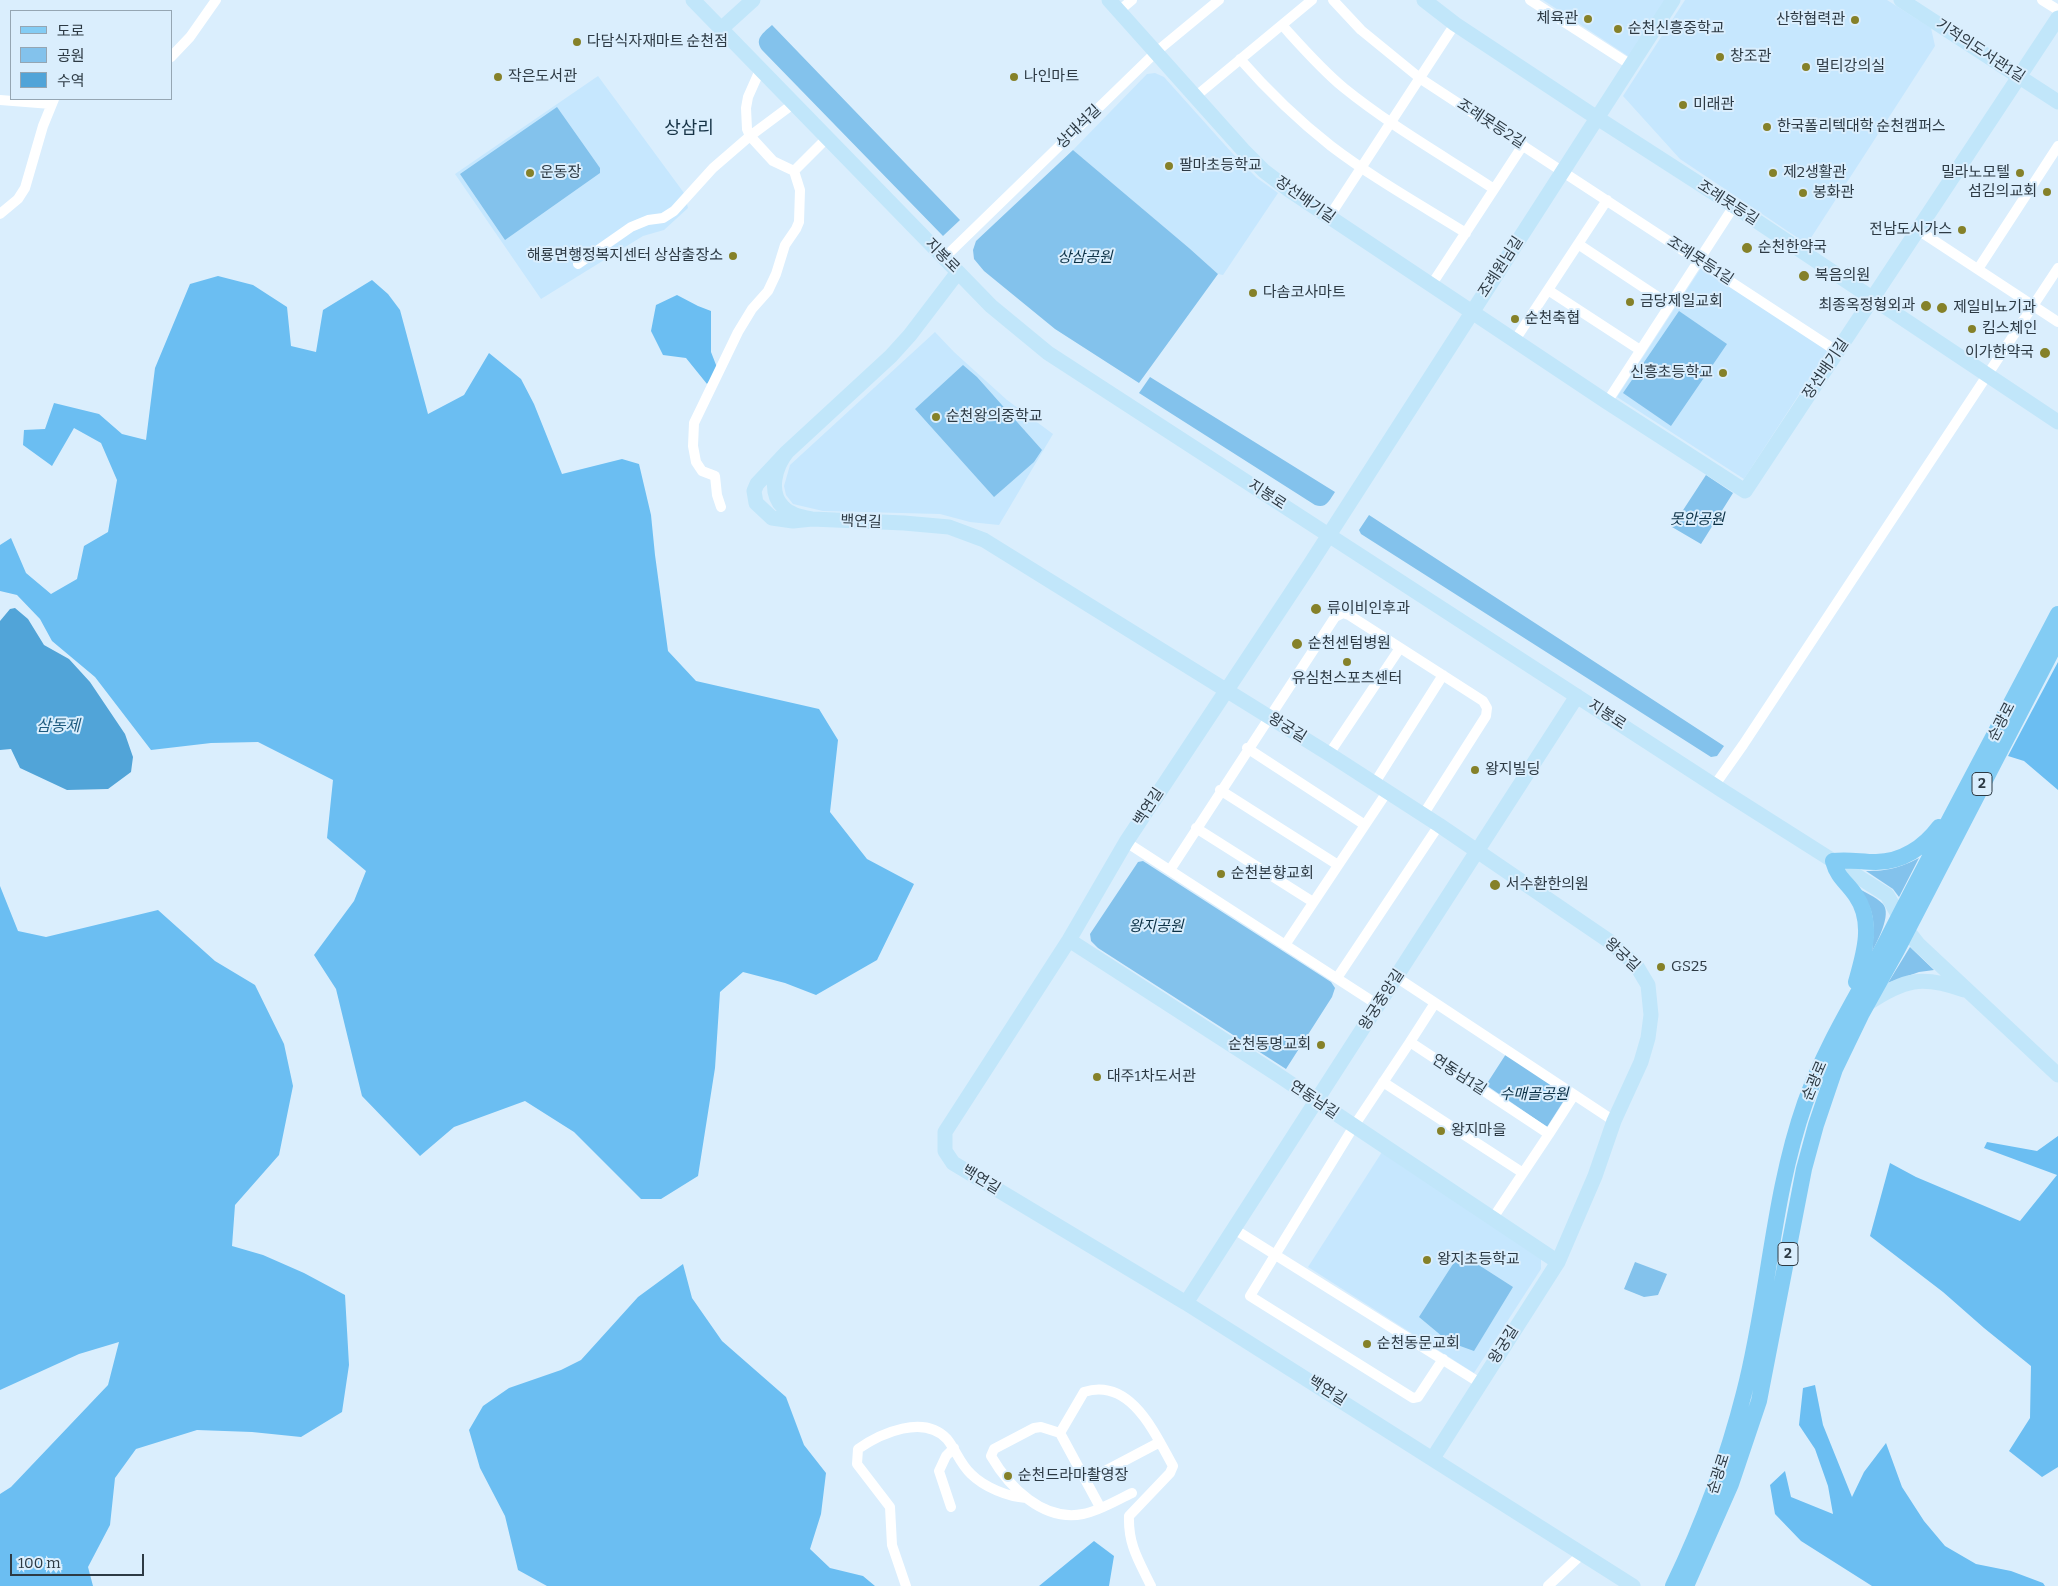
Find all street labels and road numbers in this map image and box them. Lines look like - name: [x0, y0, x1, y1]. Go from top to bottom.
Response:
- street label: 기적의도서관1길: [1932, 15, 2028, 87]
- street label: 조례못등2길: [1454, 95, 1528, 153]
- street label: 상대석길: [1053, 101, 1105, 153]
- street label: 장선배기길: [1272, 173, 1338, 227]
- street label: 조례못등길: [1694, 177, 1762, 229]
- street label: 조례원님길: [1475, 233, 1527, 301]
- street label: 조례못등1길: [1664, 233, 1736, 289]
- street label: 지봉로: [921, 235, 963, 277]
- street label: 장선배기길: [1799, 335, 1853, 403]
- street label: 지봉로: [1245, 476, 1289, 514]
- street label: 백연길: [840, 512, 882, 532]
- street label: 지봉로: [1585, 696, 1629, 734]
- street label: 순광로: [1985, 699, 2019, 745]
- street label: 왕궁길: [1265, 709, 1309, 747]
- road number: 2: [1972, 772, 1992, 796]
- street label: 백연길: [1130, 785, 1168, 829]
- street label: 왕궁길: [1601, 934, 1643, 976]
- street label: 왕궁중앙길: [1356, 966, 1408, 1034]
- street label: 연동남1길: [1428, 1051, 1490, 1099]
- street label: 순광로: [1799, 1058, 1831, 1104]
- street label: 연동남길: [1286, 1077, 1342, 1123]
- street label: 백연길: [959, 1162, 1003, 1198]
- road number: 2: [1778, 1242, 1798, 1266]
- street label: 왕궁길: [1485, 1323, 1523, 1367]
- street label: 백연길: [1305, 1372, 1349, 1410]
- street label: 순광로: [1704, 1452, 1734, 1496]

